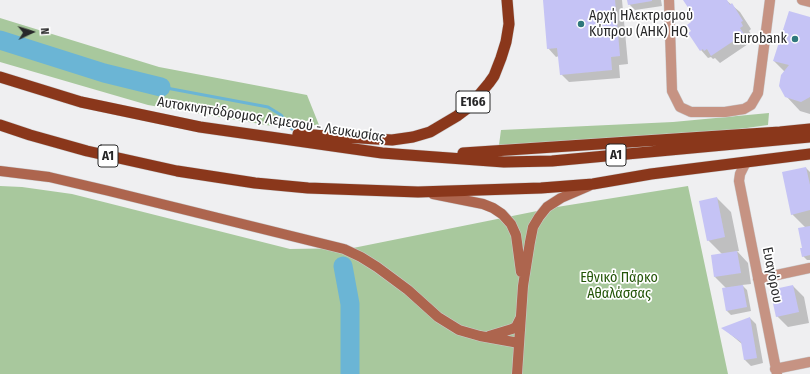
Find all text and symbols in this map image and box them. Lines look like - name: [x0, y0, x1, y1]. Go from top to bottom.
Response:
- place label: Αρχή Ηλεκτρισμού Κύπρου (ΑΗΚ) HQ: [589, 8, 693, 40]
- north arrow: [12, 12, 52, 52]
- marker: Αρχή Ηλεκτρισμού Κύπρου (ΑΗΚ) HQ: [576, 19, 586, 29]
- text: N: [38, 27, 51, 35]
- place label: Eurobank: [733, 31, 787, 47]
- marker: Eurobank: [790, 34, 800, 44]
- road number: E166: [456, 91, 490, 113]
- street label: Αυτοκινητόδρομος Λεμεσού - Λευκωσίας: [156, 94, 386, 146]
- road number: A1: [606, 144, 626, 166]
- road number: A1: [98, 145, 118, 167]
- street label: Ευαγόρου: [758, 246, 786, 304]
- park label: Εθνικό Πάρκο Αθαλάσσας: [580, 270, 658, 302]

